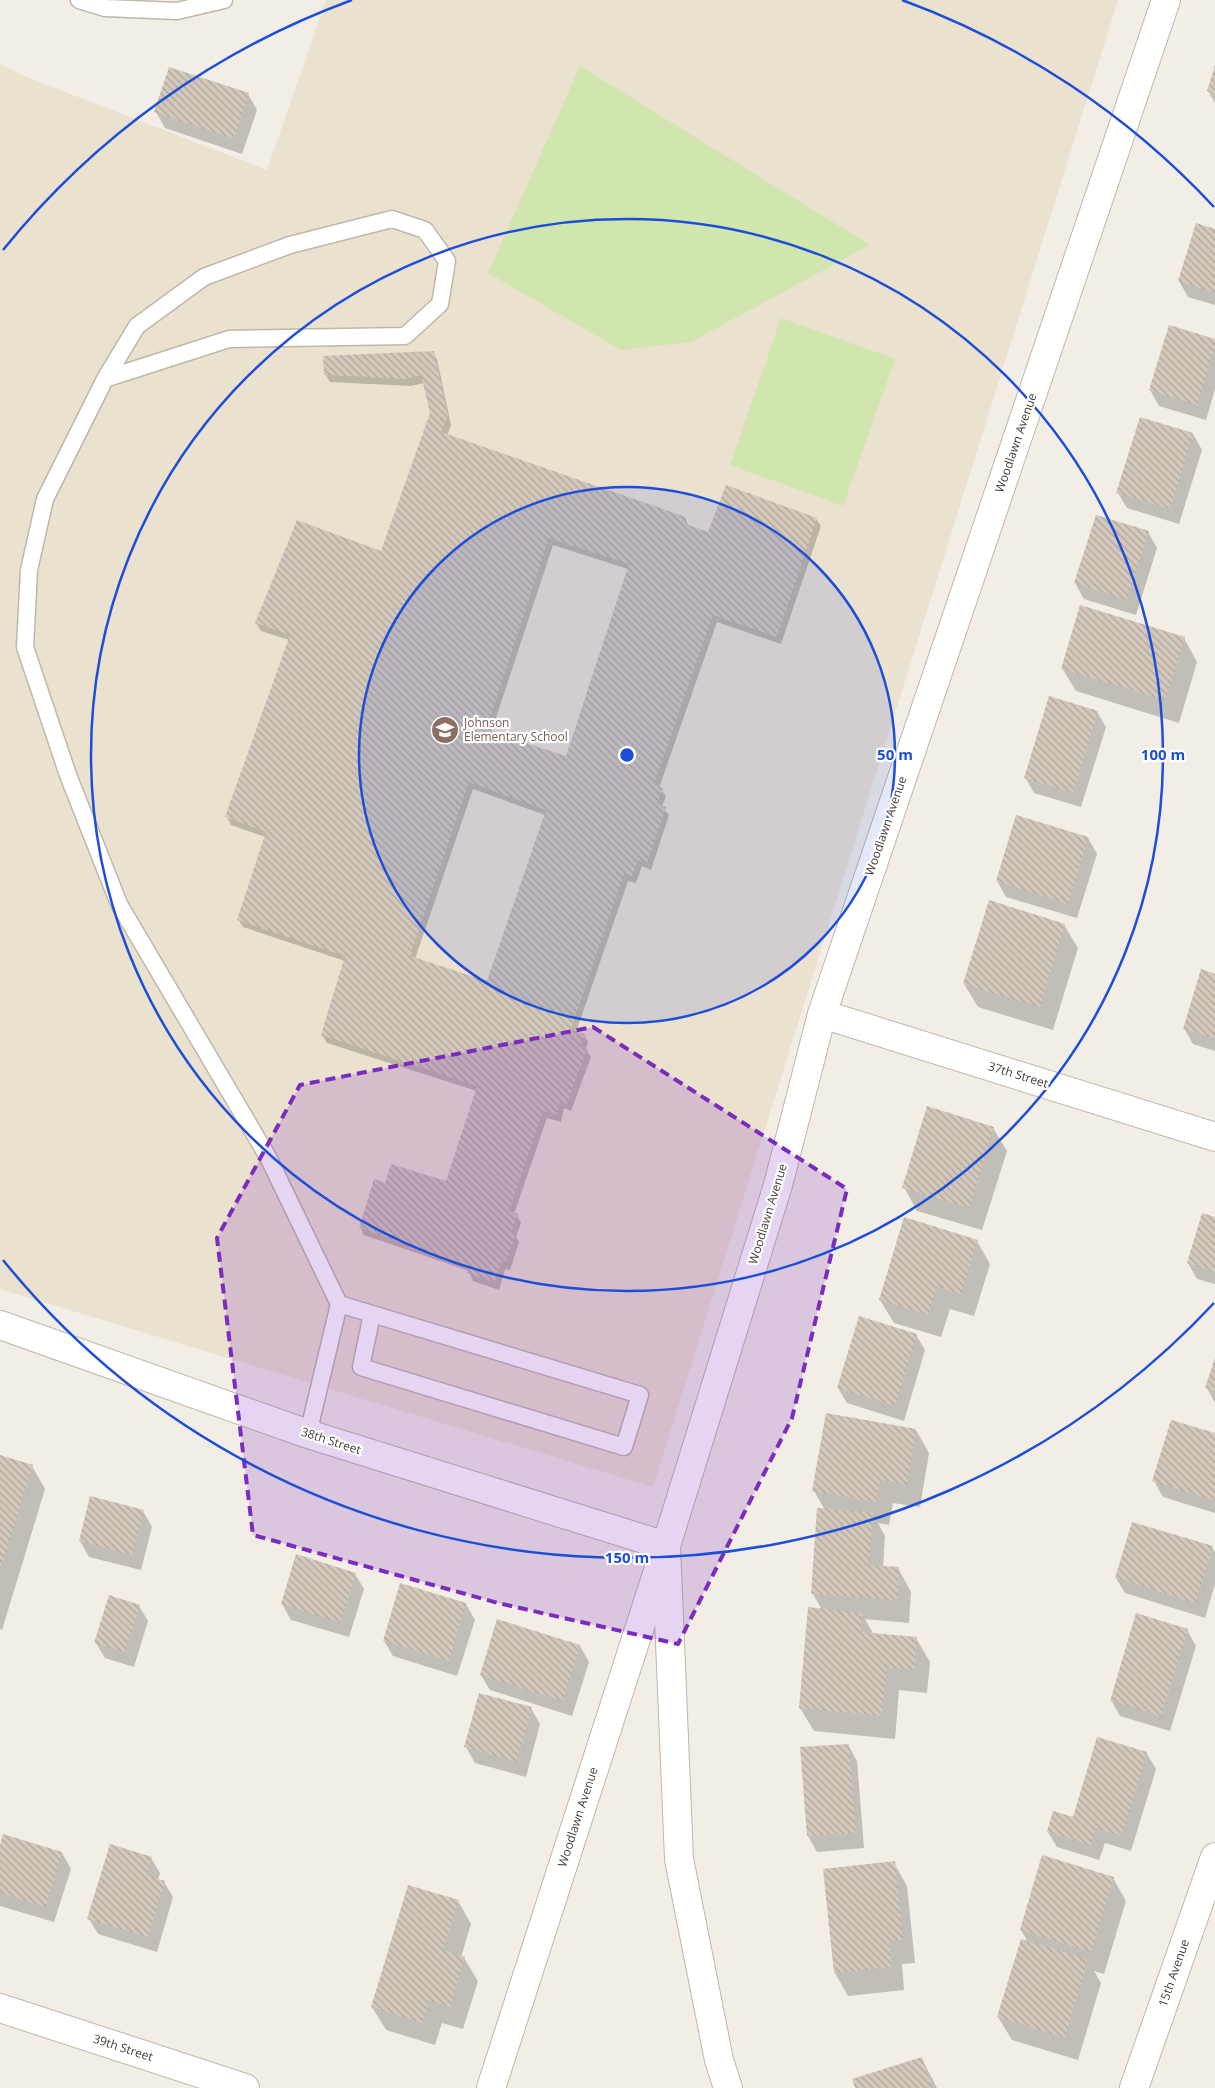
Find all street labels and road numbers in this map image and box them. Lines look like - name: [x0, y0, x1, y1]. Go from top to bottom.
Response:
- street label: Woodlawn Avenue: [991, 391, 1041, 495]
- street label: Woodlawn Avenue: [861, 774, 911, 878]
- street label: 37th Street: [986, 1057, 1050, 1092]
- street label: Woodlawn Avenue: [744, 1161, 791, 1266]
- street label: 38th Street: [299, 1423, 363, 1458]
- street label: Woodlawn Avenue: [553, 1764, 602, 1869]
- street label: 15th Avenue: [1154, 1937, 1193, 2009]
- street label: 39th Street: [91, 2030, 155, 2065]

